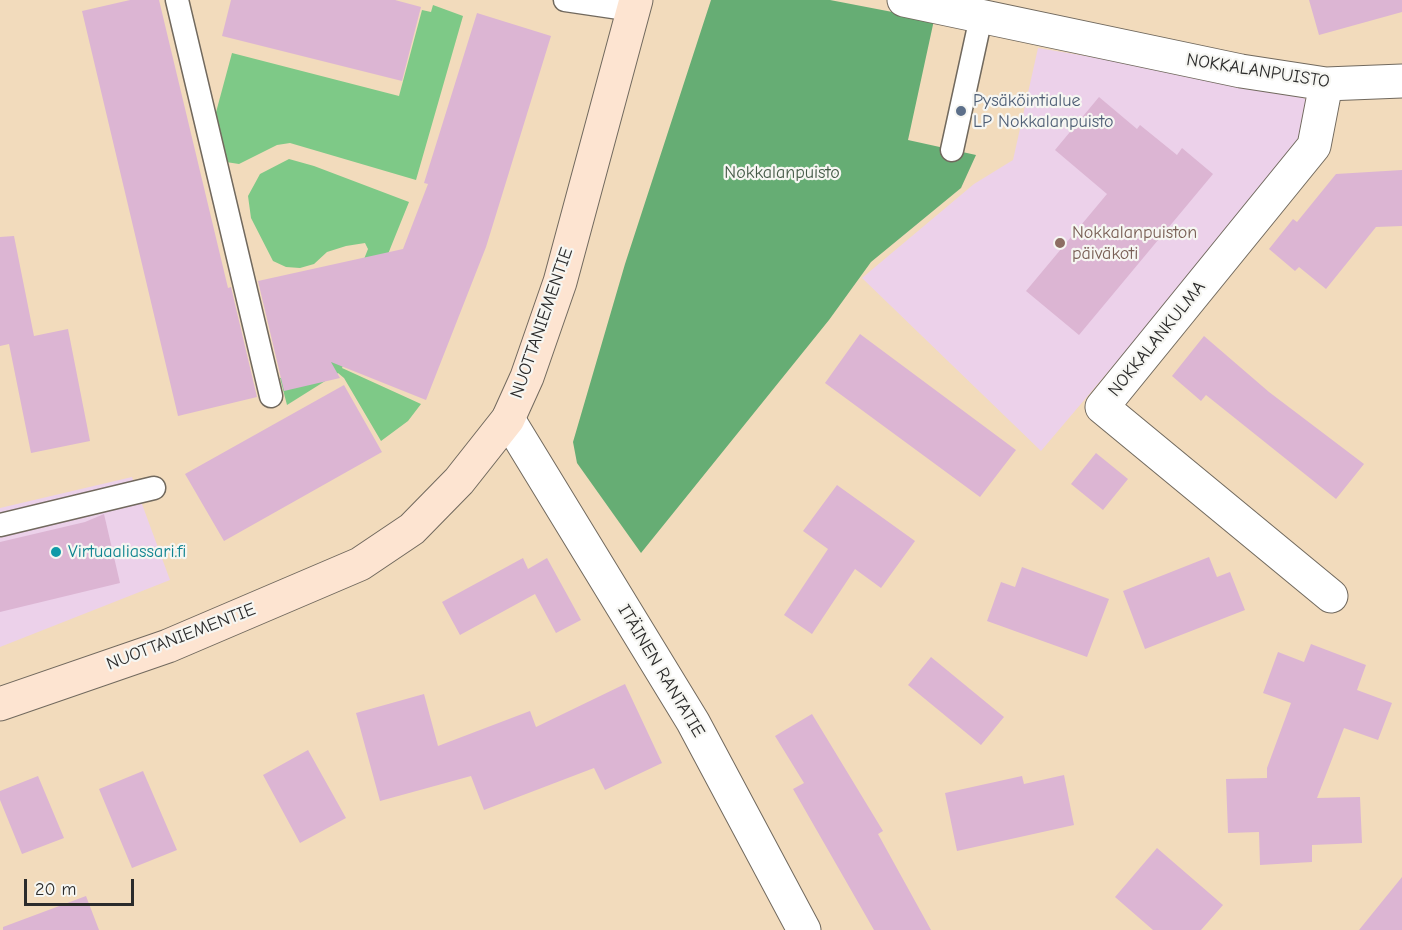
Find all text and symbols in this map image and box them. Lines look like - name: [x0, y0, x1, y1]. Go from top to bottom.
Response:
- street label: NOKKALANPUISTO: [1185, 49, 1331, 93]
- place label: Pysäköintialue LP Nokkalanpuisto: [973, 90, 1113, 132]
- marker: Pysäköintialue LP Nokkalanpuisto: [954, 104, 968, 118]
- park label: Nokkalanpuisto: [724, 162, 840, 184]
- place label: Nokkalanpuiston päiväkoti: [1072, 222, 1197, 264]
- marker: Nokkalanpuiston päiväkoti: [1053, 236, 1067, 250]
- street label: NUOTTANIEMENTIE: [506, 245, 578, 401]
- street label: NOKKALANKULMA: [1104, 277, 1210, 401]
- place label: Virtuaaliassari.fi: [68, 541, 186, 563]
- marker: Virtuaaliassari.fi: [49, 545, 63, 559]
- street label: NUOTTANIEMENTIE: [103, 599, 259, 675]
- street label: ITÄINEN RANTATIE: [613, 601, 709, 741]
- scale bar: [27, 867, 136, 905]
- text: 20 m: [35, 879, 76, 900]

